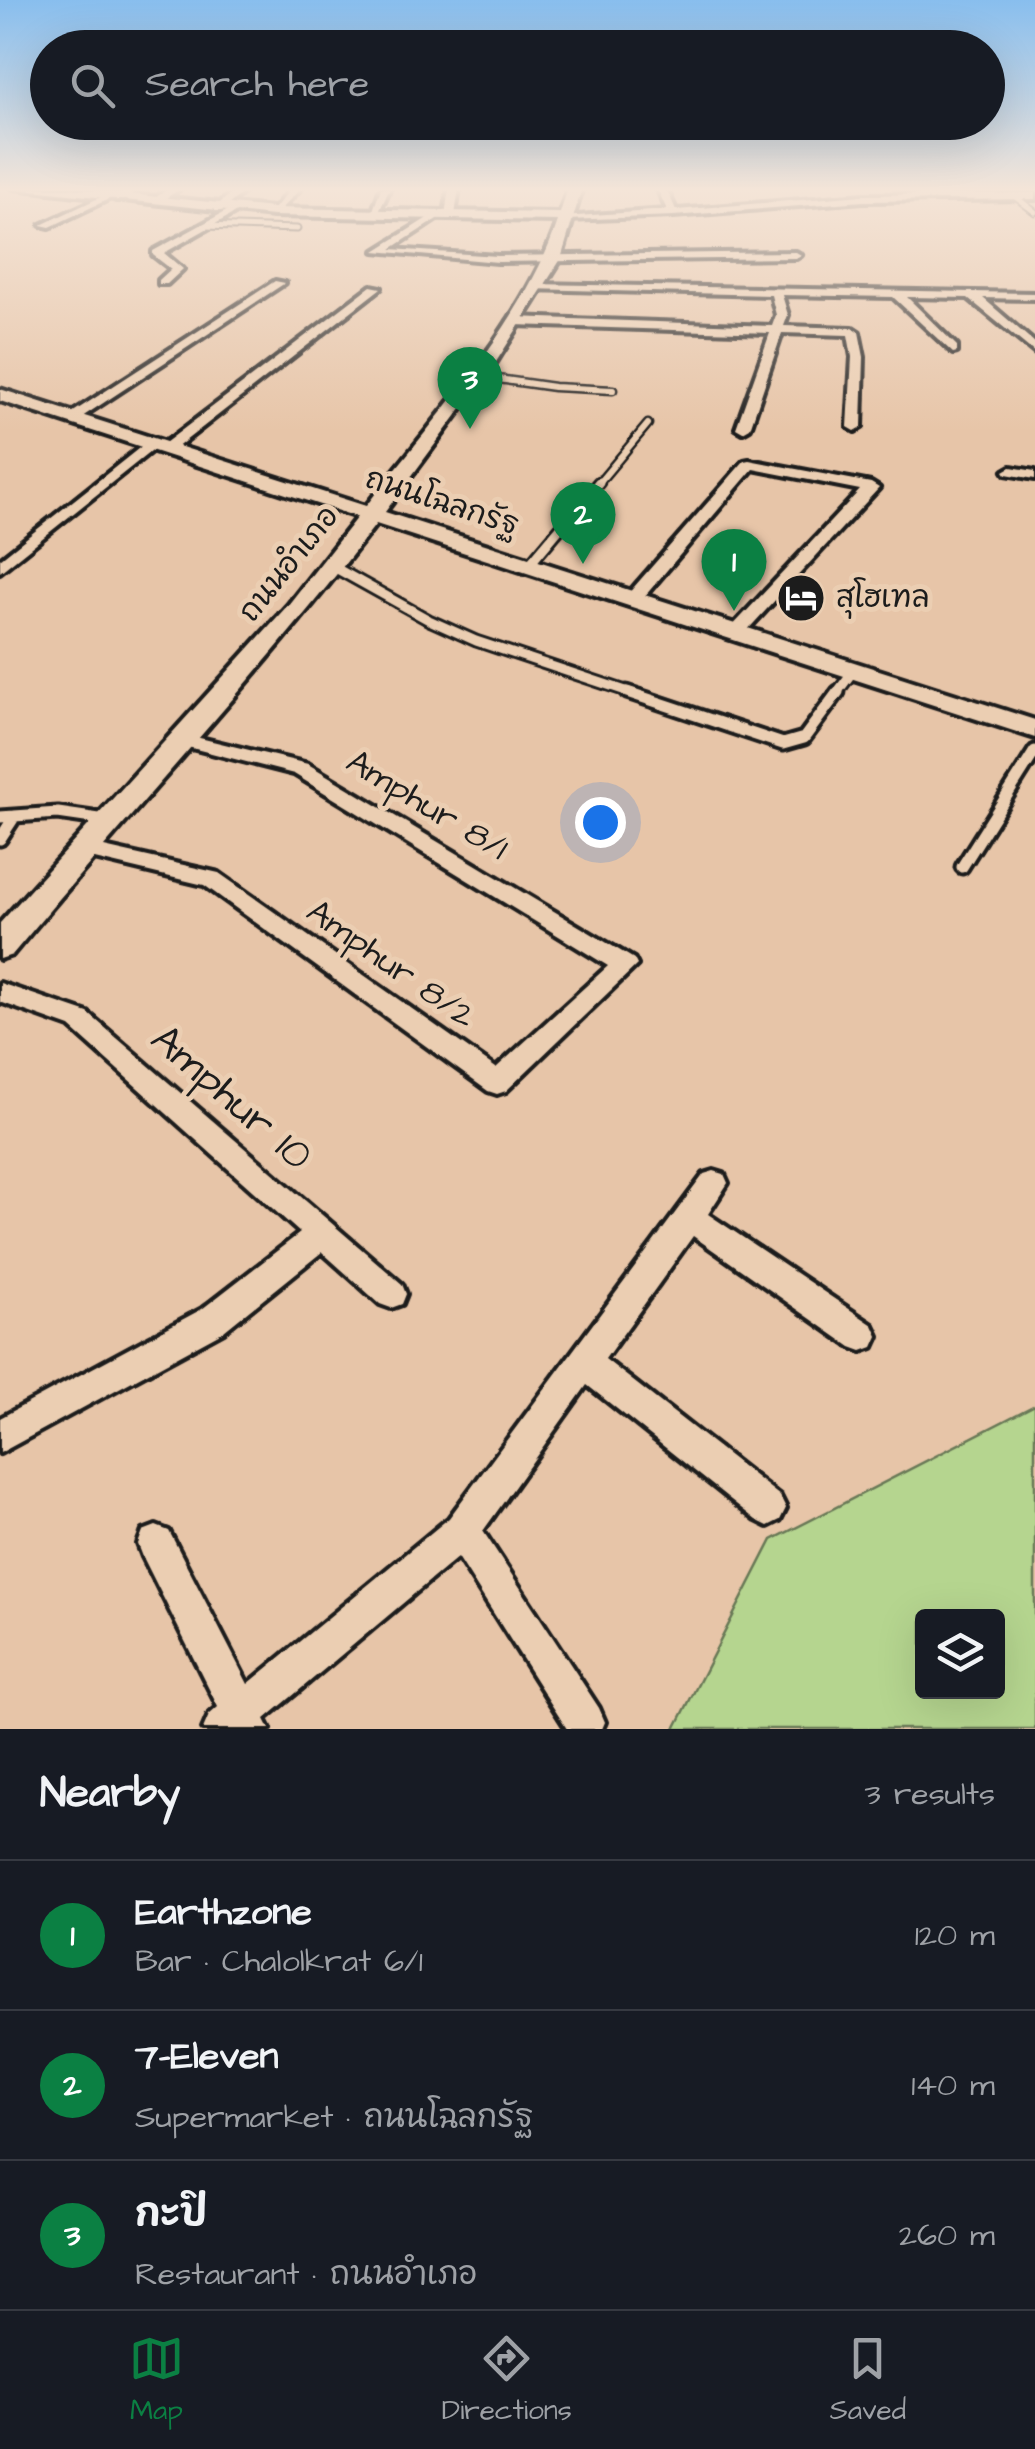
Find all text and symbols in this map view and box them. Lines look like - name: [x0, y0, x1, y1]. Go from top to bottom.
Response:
- search box: [30, 30, 1005, 140]
- icon: search: [65, 58, 120, 113]
- text: Search here: [145, 59, 369, 111]
- pin: 3: [438, 346, 502, 429]
- street label: ถนนโฉลกรัฐ: [360, 457, 524, 547]
- pin: 2: [550, 482, 616, 564]
- street label: ถนนอำเภอ: [229, 497, 349, 631]
- pin: 1: [702, 528, 766, 611]
- hotel icon: สุโฮเทล: [775, 572, 827, 624]
- place label: สุโฮเทล: [836, 577, 930, 619]
- street label: Amphur 8/1: [337, 737, 517, 873]
- your location: [575, 797, 626, 848]
- street label: Amphur 8/2: [297, 888, 485, 1040]
- street label: Amphur 10: [138, 1012, 324, 1184]
- map controls: [915, 1609, 1005, 1699]
- button: layers: [915, 1609, 1005, 1699]
- text: Nearby: [40, 1765, 180, 1823]
- text: 3 results: [865, 1772, 995, 1817]
- text: Earthzone: [135, 1887, 312, 1939]
- text: 1: [70, 1913, 75, 1958]
- text: 120 m: [915, 1913, 995, 1958]
- text: Bar · Chalolkrat 6/1: [135, 1939, 423, 1984]
- text: 7-Eleven: [135, 2031, 278, 2083]
- text: 2: [63, 2063, 82, 2108]
- text: 140 m: [911, 2063, 995, 2108]
- text: Supermarket · ถนนโฉลกรัฐ: [135, 2095, 533, 2140]
- text: กะปิ: [135, 2188, 207, 2240]
- text: 3: [64, 2213, 81, 2258]
- text: 260 m: [899, 2213, 995, 2258]
- text: Restaurant · ถนนอำเภอ: [135, 2252, 478, 2297]
- tab: Map: [129, 2331, 184, 2430]
- tab: Directions: [442, 2331, 572, 2430]
- tab: Saved: [830, 2331, 906, 2430]

